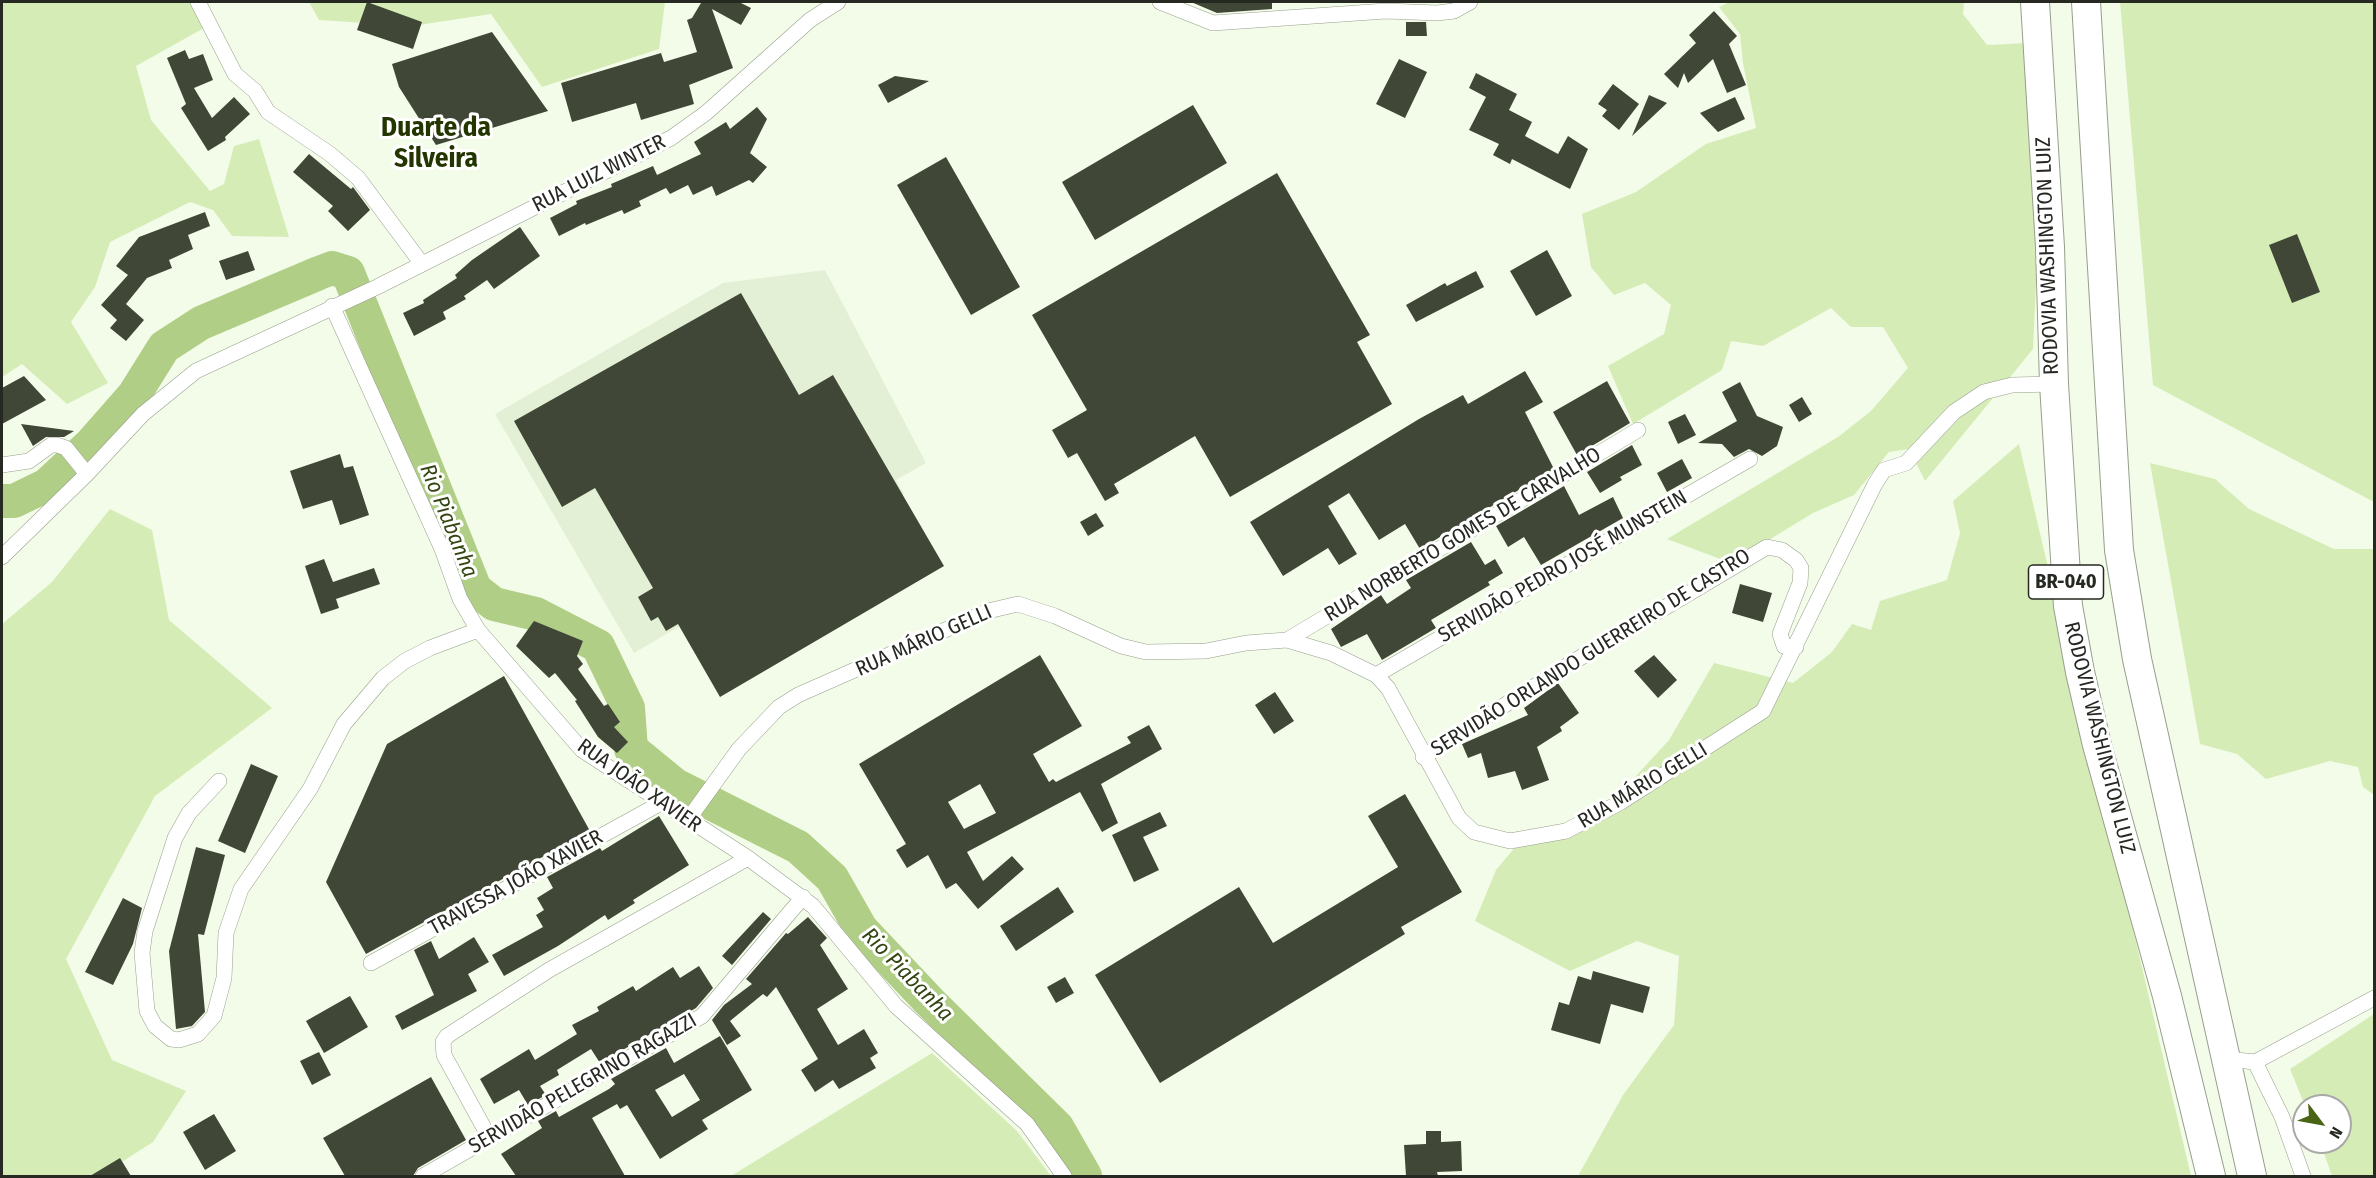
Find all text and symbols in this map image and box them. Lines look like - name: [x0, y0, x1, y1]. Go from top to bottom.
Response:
- district label: Duarte da Silveira: [381, 112, 491, 175]
- street label: RUA LUIZ WINTER: [528, 130, 670, 218]
- street label: RODOVIA WASHINGTON LUIZ: [2031, 137, 2065, 375]
- street label: RUA NORBERTO GOMES DE CARVALHO: [1320, 442, 1606, 628]
- water label: Rio Piabanha: [413, 461, 483, 581]
- street label: SERVIDÃO PEDRO JOSÉ MUNSTEIN: [1434, 485, 1692, 649]
- street label: SERVIDÃO ORLANDO GUERREIRO DE CASTRO: [1427, 544, 1755, 762]
- road number: BR-040: [2028, 565, 2104, 599]
- street label: RUA MÁRIO GELLI: [852, 600, 996, 682]
- street label: RODOVIA WASHINGTON LUIZ: [2058, 619, 2140, 857]
- street label: RUA JOÃO XAVIER: [572, 734, 706, 838]
- street label: RUA MÁRIO GELLI: [1574, 737, 1712, 835]
- street label: TRAVESSA JOÃO XAVIER: [425, 825, 607, 941]
- water label: Rio Piabanha: [856, 923, 958, 1027]
- street label: SERVIDÃO PELEGRINO RAGAZZI: [465, 1008, 701, 1160]
- north arrow: [2292, 1094, 2352, 1154]
- text: N: [2325, 1124, 2347, 1142]

